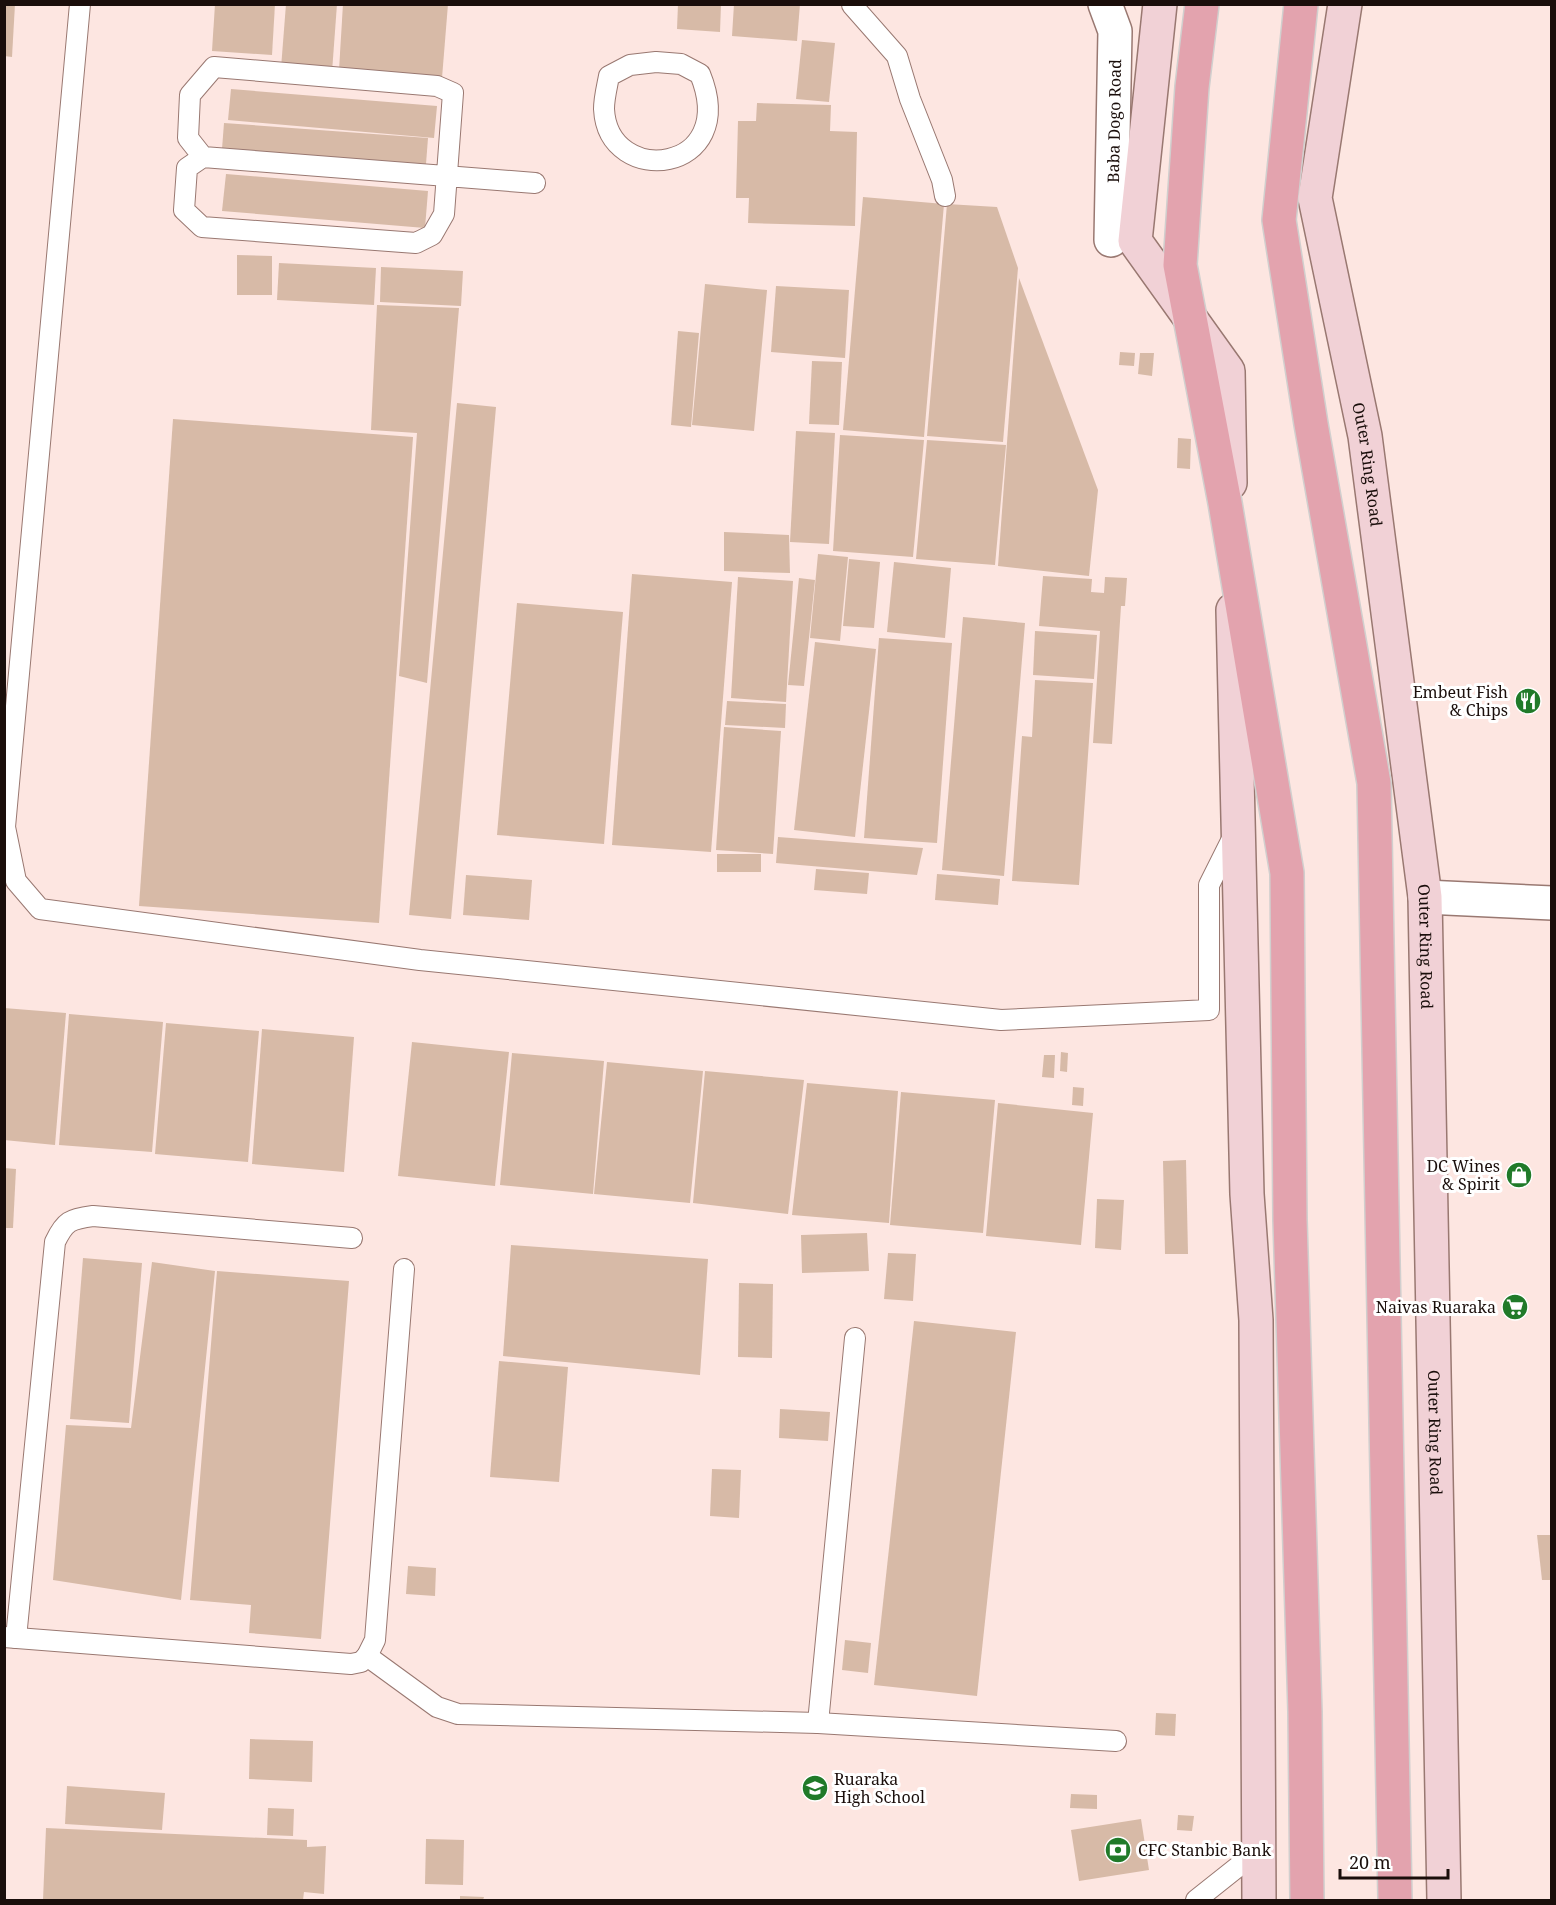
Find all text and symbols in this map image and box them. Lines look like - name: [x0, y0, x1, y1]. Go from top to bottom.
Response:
- street label: Baba Dogo Road: [1102, 59, 1126, 183]
- street label: Outer Ring Road: [1347, 400, 1388, 528]
- place label: Embeut Fish & Chips: [1413, 681, 1508, 721]
- restaurant icon: Embeut Fish & Chips: [1513, 686, 1543, 716]
- street label: Outer Ring Road: [1412, 883, 1438, 1010]
- place label: DC Wines & Spirit: [1426, 1155, 1500, 1195]
- shop icon: DC Wines & Spirit: [1504, 1160, 1534, 1190]
- supermarket icon: Naivas Ruaraka: [1500, 1292, 1530, 1322]
- place label: Naivas Ruaraka: [1376, 1296, 1496, 1318]
- street label: Outer Ring Road: [1423, 1370, 1447, 1496]
- place label: Ruaraka High School: [834, 1768, 925, 1808]
- school or university icon: Ruaraka High School: [800, 1773, 830, 1803]
- bank icon: CFC Stanbic Bank: [1103, 1835, 1133, 1865]
- place label: CFC Stanbic Bank: [1138, 1839, 1272, 1861]
- scale bar: [1340, 1842, 1448, 1880]
- text: 20 m: [1349, 1850, 1391, 1874]

